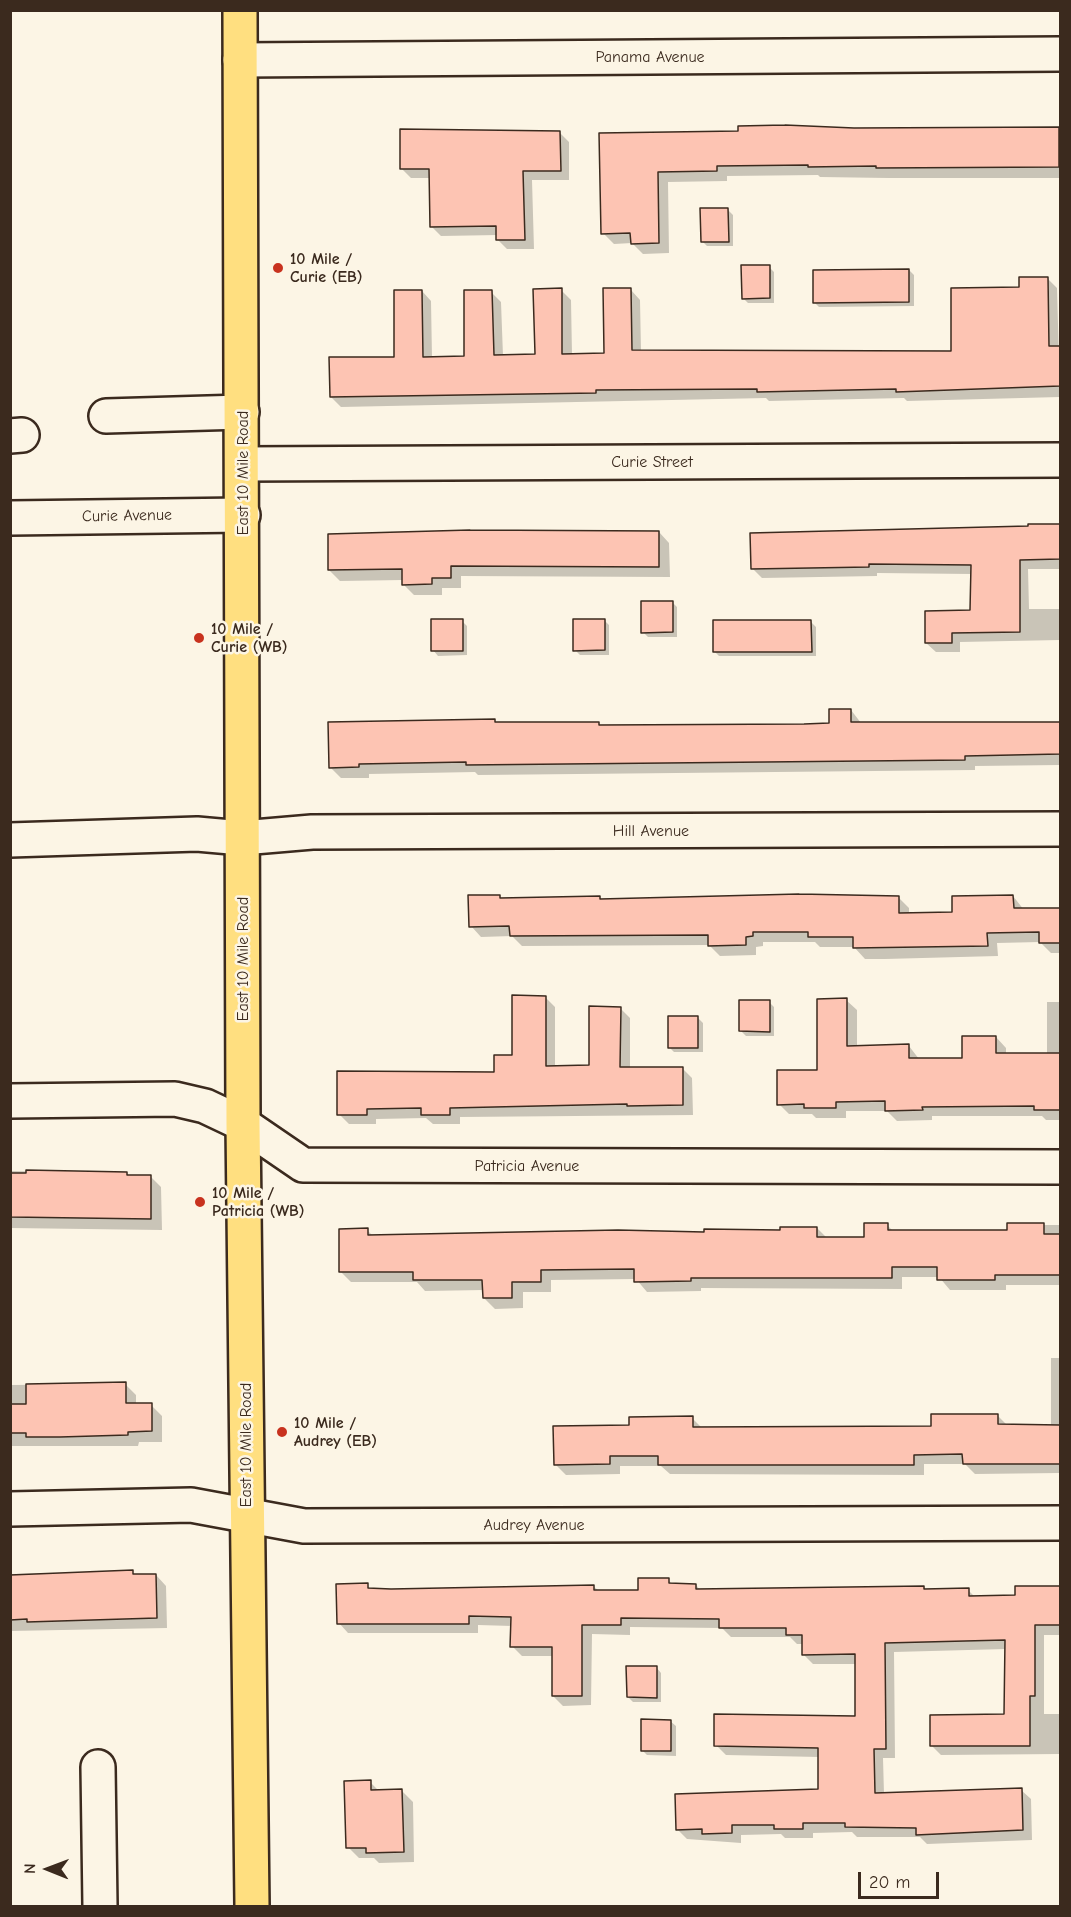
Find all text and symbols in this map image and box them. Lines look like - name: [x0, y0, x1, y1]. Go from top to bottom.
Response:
- street label: Panama Avenue: [595, 47, 705, 67]
- place label: 10 Mile / Curie (EB): [290, 249, 362, 287]
- marker: 10 Mile / Curie (EB): [271, 261, 285, 275]
- street label: East 10 Mile Road: [233, 411, 253, 535]
- street label: Curie Street: [611, 452, 693, 472]
- street label: Curie Avenue: [82, 506, 172, 526]
- place label: 10 Mile / Curie (WB): [211, 619, 288, 657]
- marker: 10 Mile / Curie (WB): [192, 631, 206, 645]
- street label: Hill Avenue: [613, 821, 689, 841]
- street label: East 10 Mile Road: [233, 897, 253, 1021]
- street label: Patricia Avenue: [475, 1156, 579, 1176]
- place label: 10 Mile / Patricia (WB): [212, 1183, 305, 1221]
- marker: 10 Mile / Patricia (WB): [193, 1195, 207, 1209]
- street label: East 10 Mile Road: [236, 1383, 256, 1507]
- place label: 10 Mile / Audrey (EB): [294, 1413, 377, 1451]
- marker: 10 Mile / Audrey (EB): [275, 1425, 289, 1439]
- street label: Audrey Avenue: [483, 1515, 585, 1535]
- north arrow: [18, 1839, 78, 1899]
- scale bar: [861, 1860, 942, 1898]
- text: N: [21, 1863, 39, 1874]
- text: 20 m: [869, 1872, 910, 1893]

